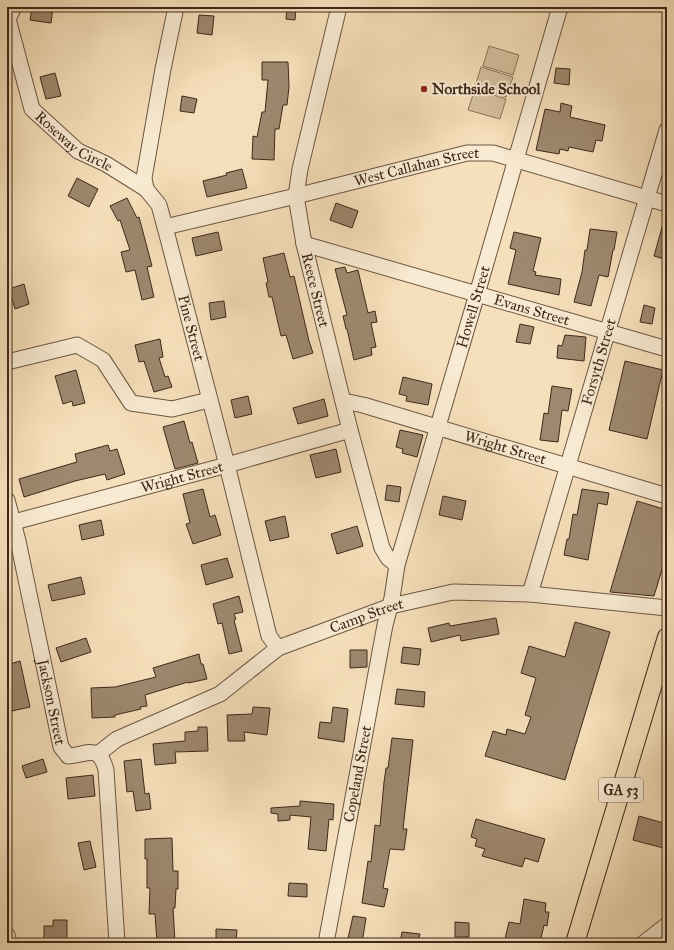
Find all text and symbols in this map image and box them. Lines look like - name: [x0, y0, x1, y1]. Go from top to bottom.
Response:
- place label: Northside School: [432, 80, 541, 98]
- marker: Northside School: [419, 84, 429, 94]
- street label: Roseway Circle: [31, 107, 116, 175]
- street label: West Callahan Street: [352, 144, 480, 190]
- street label: Reece Street: [298, 251, 333, 330]
- street label: Howell Street: [453, 263, 494, 350]
- street label: Evans Street: [492, 290, 572, 330]
- street label: Pine Street: [174, 293, 209, 364]
- street label: Forsyth Street: [577, 316, 620, 407]
- street label: Wright Street: [462, 427, 549, 469]
- street label: Wright Street: [139, 457, 226, 497]
- street label: Camp Street: [327, 594, 406, 637]
- street label: Jackson Street: [33, 656, 69, 747]
- street label: Copeland Street: [340, 723, 375, 824]
- road number: GA 53: [599, 778, 643, 802]

